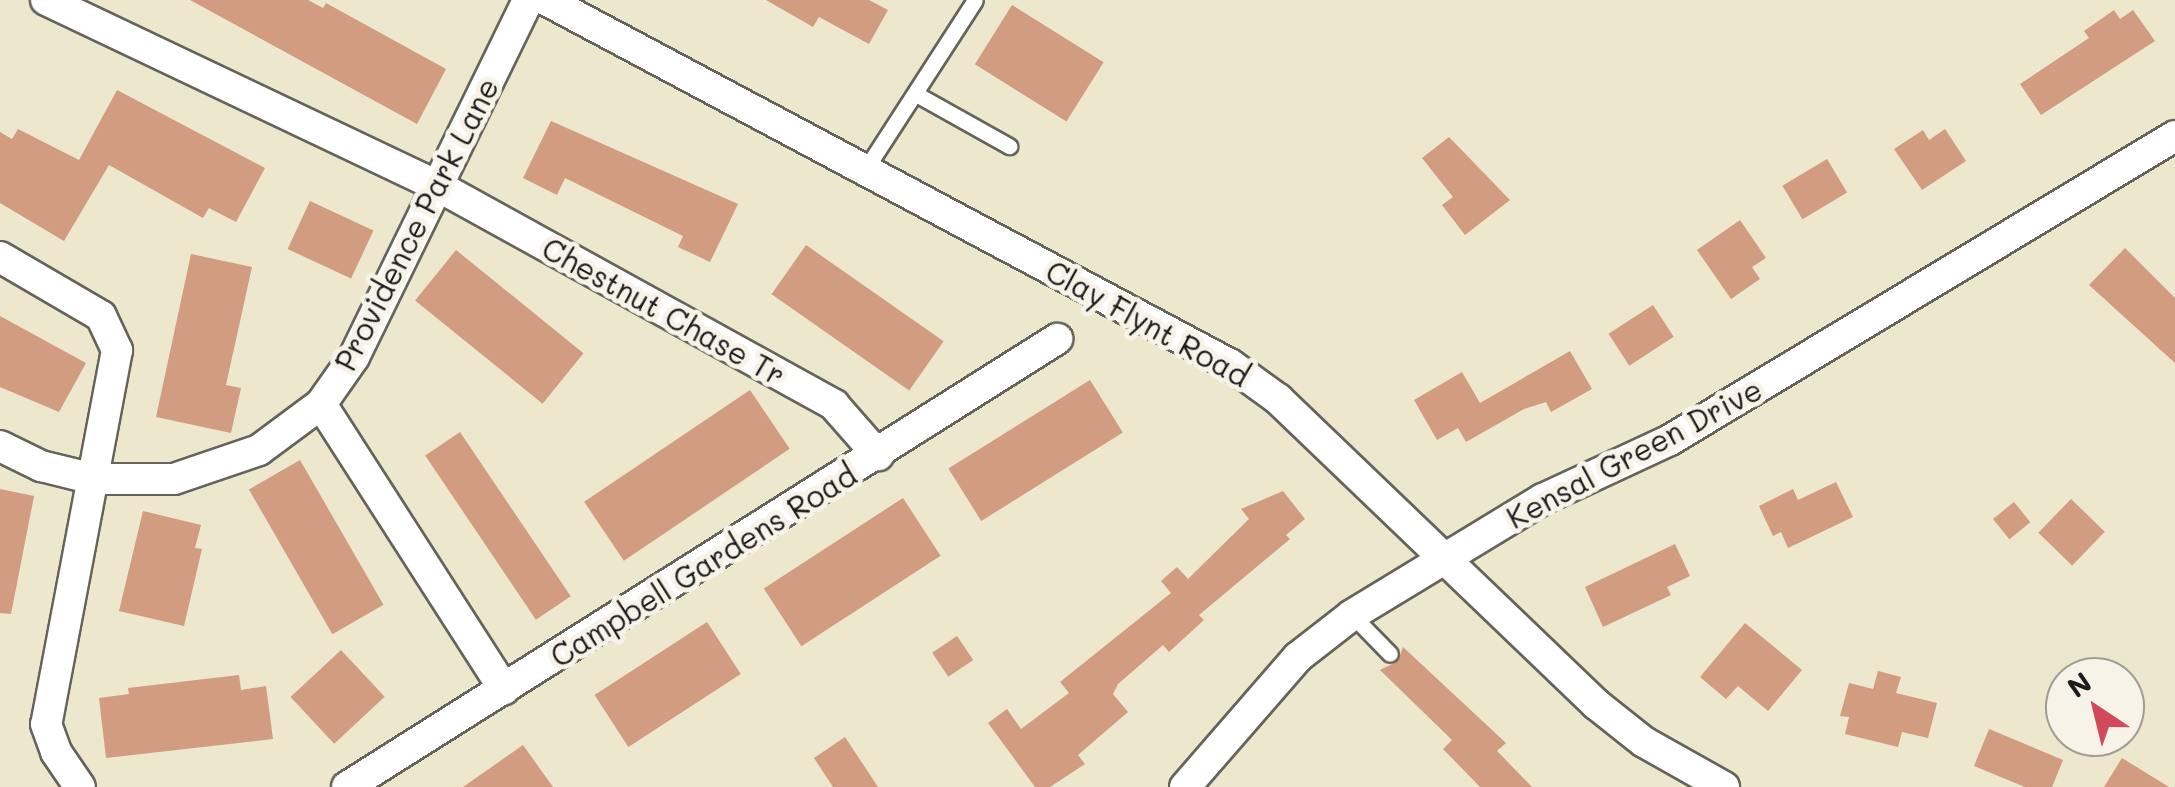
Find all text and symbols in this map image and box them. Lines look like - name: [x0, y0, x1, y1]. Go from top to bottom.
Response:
- street label: Providence Park Lane: [327, 72, 505, 376]
- street label: Chestnut Chase Tr: [536, 229, 792, 393]
- street label: Clay Flynt Road: [1040, 252, 1256, 394]
- street label: Kensal Green Drive: [1500, 371, 1768, 535]
- street label: Campbell Gardens Road: [543, 456, 863, 674]
- north arrow: [2045, 657, 2145, 757]
- text: N: [2060, 663, 2098, 705]

